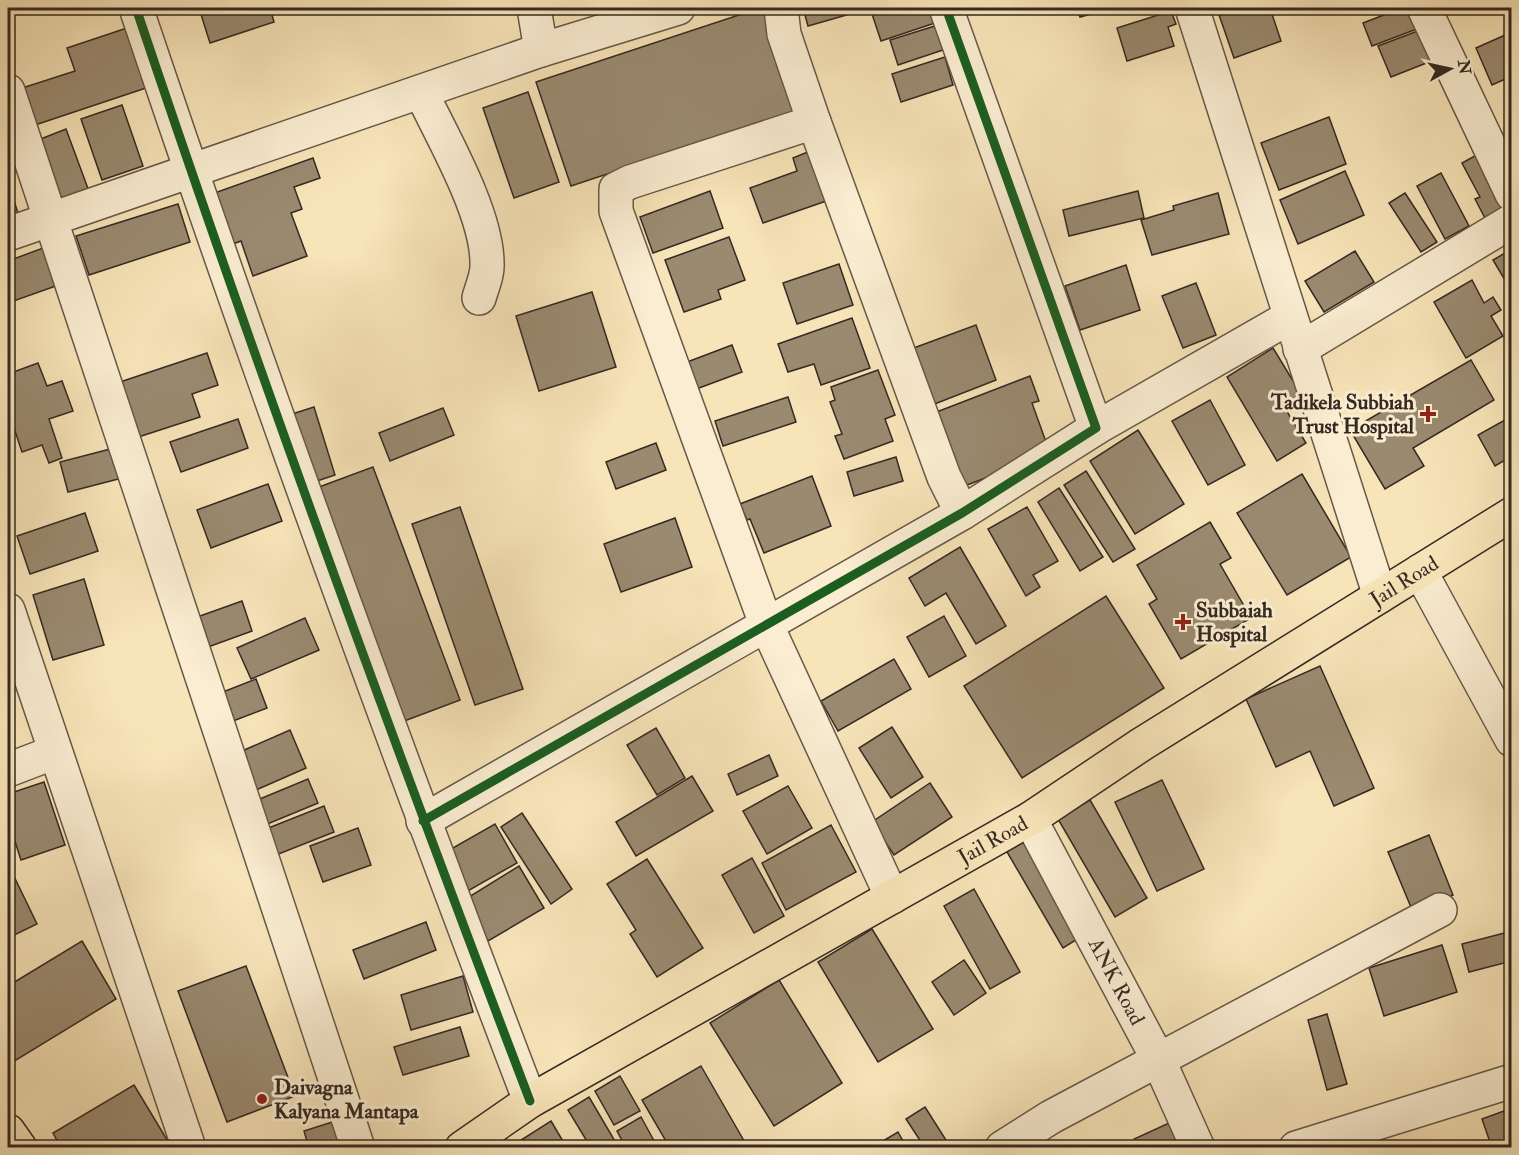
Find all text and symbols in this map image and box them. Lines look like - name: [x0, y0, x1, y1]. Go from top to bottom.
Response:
- north arrow: [1420, 39, 1480, 99]
- text: N: [1453, 58, 1475, 76]
- place label: Tadikela Subbiah Trust Hospital: [1270, 389, 1415, 440]
- marker: Tadikela Subbiah Trust Hospital: [1419, 405, 1437, 423]
- street label: Jail Road: [1364, 549, 1444, 613]
- place label: Subbaiah Hospital: [1196, 597, 1273, 648]
- marker: Subbaiah Hospital: [1174, 613, 1192, 631]
- street label: Jail Road: [952, 809, 1033, 871]
- street label: ANK Road: [1082, 932, 1151, 1030]
- place label: Daivagna Kalyana Mantapa: [274, 1074, 420, 1125]
- marker: Daivagna Kalyana Mantapa: [255, 1092, 269, 1106]

